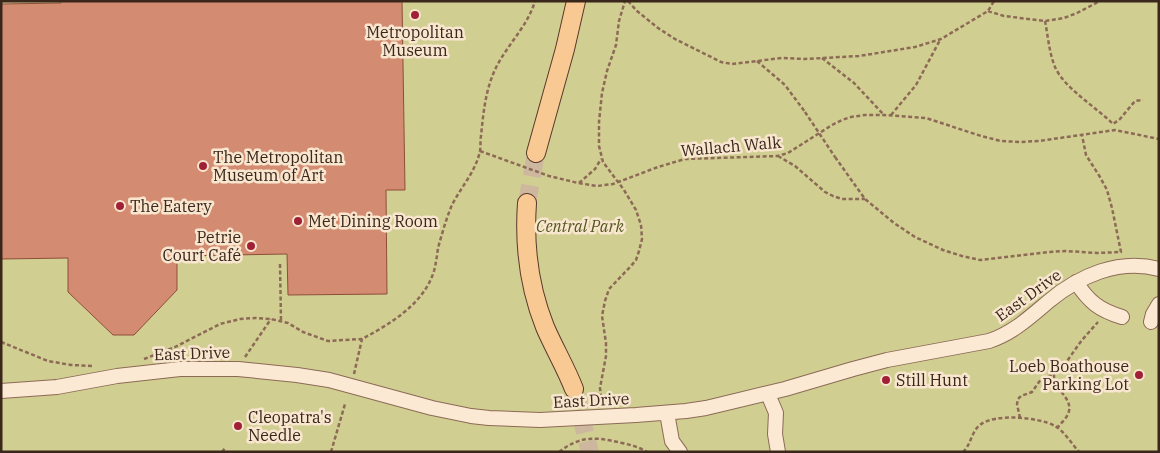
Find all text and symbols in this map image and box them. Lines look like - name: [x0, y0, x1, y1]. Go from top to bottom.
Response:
- marker: Metropolitan Museum: [409, 9, 421, 21]
- place label: Metropolitan Museum: [366, 22, 464, 60]
- street label: Wallach Walk: [680, 132, 783, 160]
- place label: The Metropolitan Museum of Art: [213, 147, 343, 185]
- marker: The Metropolitan Museum of Art: [197, 160, 209, 172]
- place label: The Eatery: [130, 196, 212, 216]
- marker: The Eatery: [114, 200, 126, 212]
- place label: Met Dining Room: [308, 211, 438, 231]
- marker: Met Dining Room: [292, 215, 304, 227]
- park label: Central Park: [536, 216, 624, 236]
- place label: Petrie Court Café: [162, 227, 241, 265]
- marker: Petrie Court Café: [245, 240, 257, 252]
- street label: East Drive: [991, 264, 1065, 326]
- street label: East Drive: [153, 342, 231, 364]
- place label: Loeb Boathouse Parking Lot: [1009, 356, 1129, 394]
- marker: Loeb Boathouse Parking Lot: [1133, 369, 1145, 381]
- place label: Still Hunt: [896, 370, 968, 390]
- marker: Still Hunt: [880, 374, 892, 386]
- street label: East Drive: [552, 388, 630, 412]
- place label: Cleopatra's Needle: [248, 407, 332, 445]
- marker: Cleopatra's Needle: [232, 420, 244, 432]

